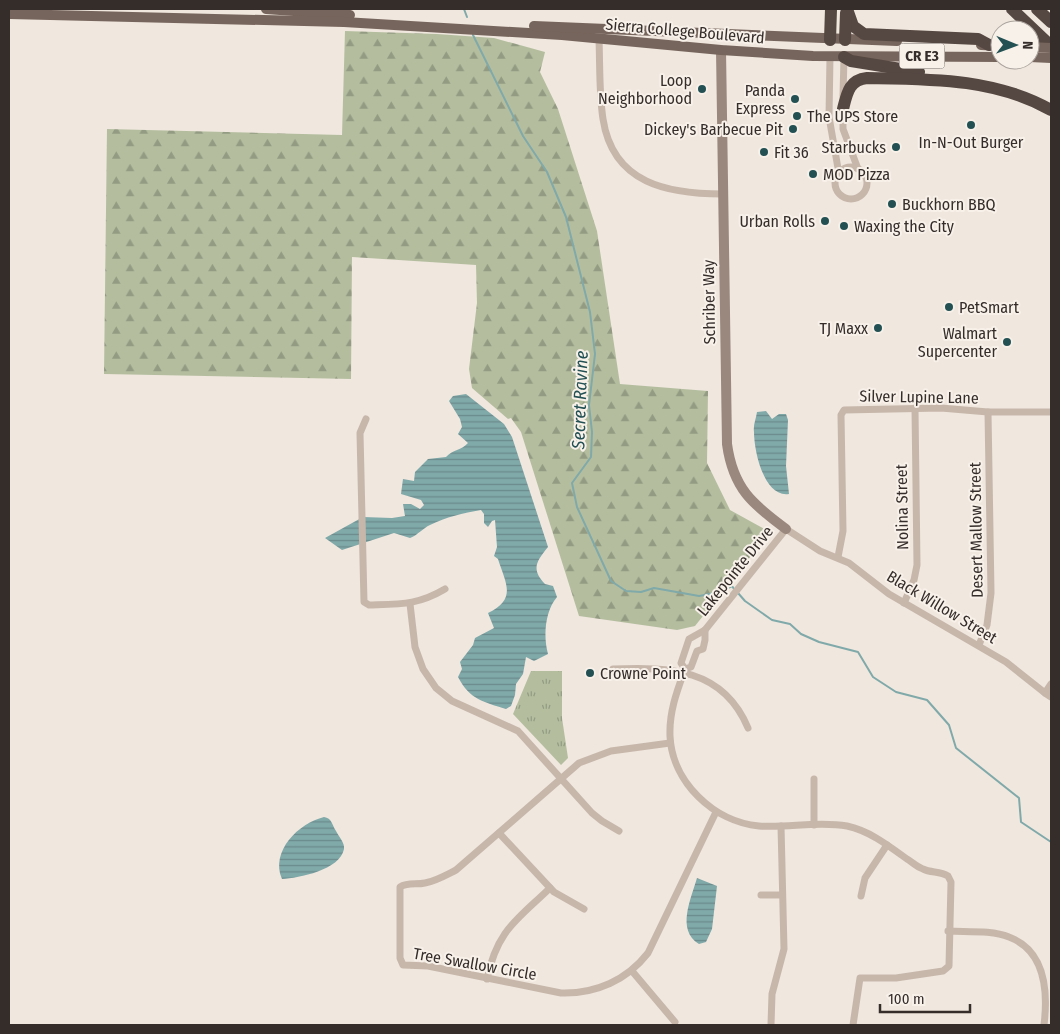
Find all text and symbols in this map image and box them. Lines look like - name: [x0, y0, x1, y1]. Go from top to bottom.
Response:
- street label: Sierra College Boulevard: [605, 15, 765, 47]
- north arrow: [990, 20, 1040, 70]
- text: N: [1019, 41, 1036, 50]
- road number: CR E3: [900, 44, 944, 68]
- place label: Loop Neighborhood: [598, 71, 692, 108]
- place label: Panda Express: [735, 81, 785, 118]
- marker: Loop Neighborhood: [696, 83, 708, 95]
- marker: Panda Express: [789, 93, 801, 105]
- place label: The UPS Store: [807, 107, 898, 126]
- marker: The UPS Store: [791, 110, 803, 122]
- marker: In-N-Out Burger: [965, 119, 977, 131]
- place label: Dickey's Barbecue Pit: [644, 120, 784, 139]
- marker: Dickey's Barbecue Pit: [787, 123, 799, 135]
- place label: In-N-Out Burger: [919, 133, 1024, 152]
- place label: Starbucks: [822, 138, 886, 157]
- marker: Starbucks: [890, 141, 902, 153]
- place label: Fit 36: [774, 143, 809, 162]
- marker: Fit 36: [758, 146, 770, 158]
- place label: MOD Pizza: [823, 165, 890, 184]
- marker: MOD Pizza: [807, 168, 819, 180]
- place label: Buckhorn BBQ: [902, 195, 996, 214]
- marker: Buckhorn BBQ: [886, 198, 898, 210]
- place label: Urban Rolls: [739, 212, 815, 231]
- marker: Urban Rolls: [819, 215, 831, 227]
- place label: Waxing the City: [854, 217, 955, 236]
- marker: Waxing the City: [838, 220, 850, 232]
- street label: Schriber Way: [699, 259, 719, 345]
- place label: PetSmart: [959, 298, 1020, 317]
- marker: PetSmart: [943, 301, 955, 313]
- place label: TJ Maxx: [819, 319, 868, 338]
- marker: TJ Maxx: [872, 322, 884, 334]
- place label: Walmart Supercenter: [918, 324, 998, 361]
- marker: Walmart Supercenter: [1001, 336, 1013, 348]
- water label: Secret Ravine: [567, 350, 593, 451]
- street label: Silver Lupine Lane: [859, 386, 979, 408]
- street label: Desert Mallow Street: [965, 461, 987, 598]
- street label: Nolina Street: [892, 463, 912, 550]
- street label: Lakepointe Drive: [693, 522, 777, 620]
- street label: Black Willow Street: [883, 567, 1001, 648]
- place label: Crowne Point: [600, 664, 687, 683]
- marker: Crowne Point: [584, 667, 596, 679]
- street label: Tree Swallow Circle: [412, 944, 538, 984]
- scale bar: [880, 982, 970, 1014]
- text: 100 m: [888, 990, 925, 1008]

